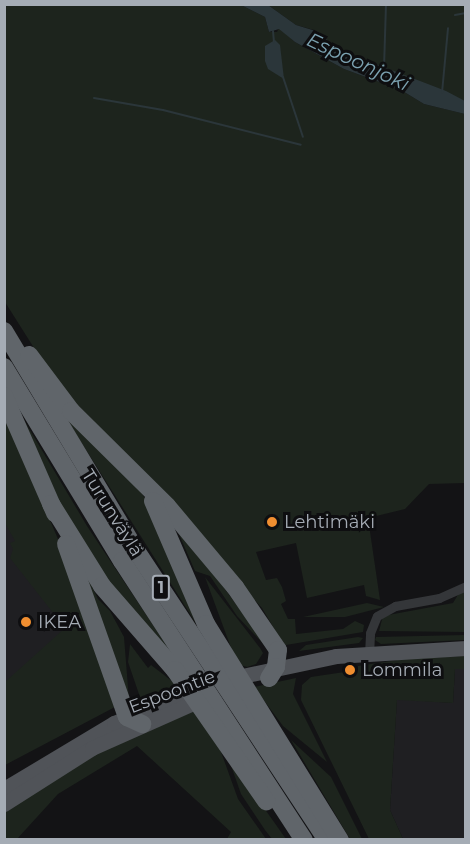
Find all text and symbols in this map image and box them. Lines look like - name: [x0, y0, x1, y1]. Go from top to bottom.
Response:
- water label: Espoonjoki: [303, 28, 413, 96]
- street label: Turunväylä: [77, 466, 147, 560]
- place label: Lehtimäki: [284, 511, 375, 533]
- marker: Lehtimäki: [265, 515, 279, 529]
- road number: 1: [150, 575, 172, 601]
- place label: IKEA: [38, 611, 81, 633]
- marker: IKEA: [19, 615, 33, 629]
- place label: Lommila: [362, 659, 442, 681]
- marker: Lommila: [343, 663, 357, 677]
- street label: Espoontie: [126, 666, 218, 718]

